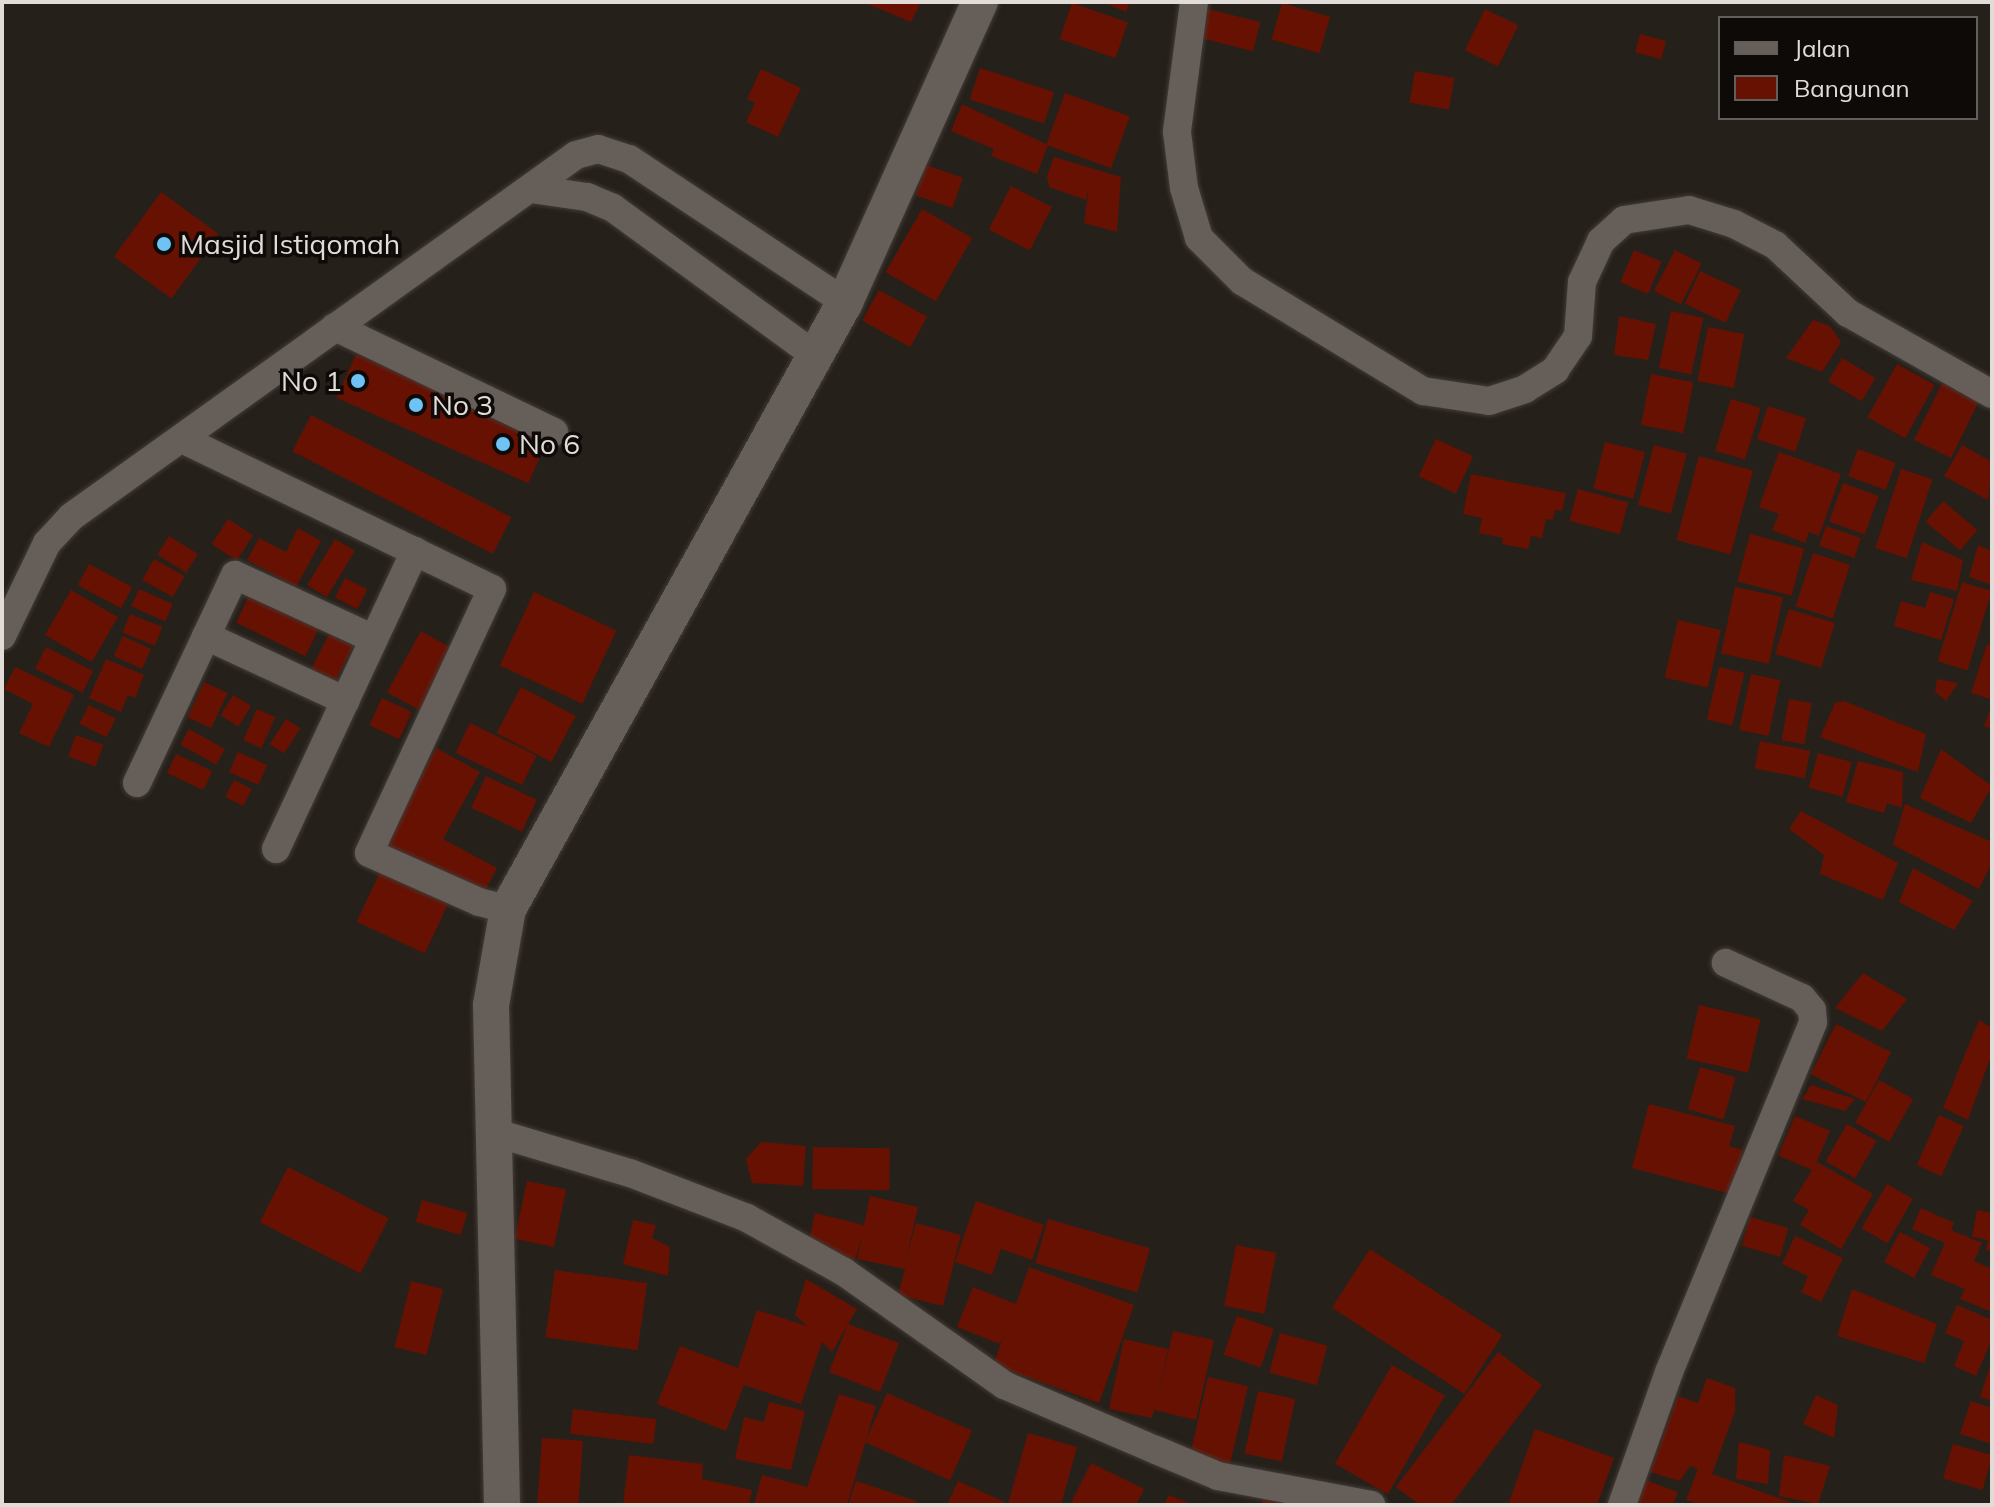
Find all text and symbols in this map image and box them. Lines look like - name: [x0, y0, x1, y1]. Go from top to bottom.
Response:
- legend: [1718, 16, 1978, 120]
- text: Jalan: [1794, 33, 1850, 63]
- text: Bangunan: [1794, 73, 1910, 103]
- place label: Masjid Istiqomah: [180, 227, 400, 261]
- marker: Masjid Istiqomah: [155, 235, 173, 253]
- place label: No 1: [281, 364, 342, 398]
- marker: No 1: [349, 372, 367, 390]
- place label: No 3: [432, 388, 493, 422]
- marker: No 3: [407, 396, 425, 414]
- place label: No 6: [519, 427, 580, 461]
- marker: No 6: [494, 435, 512, 453]

